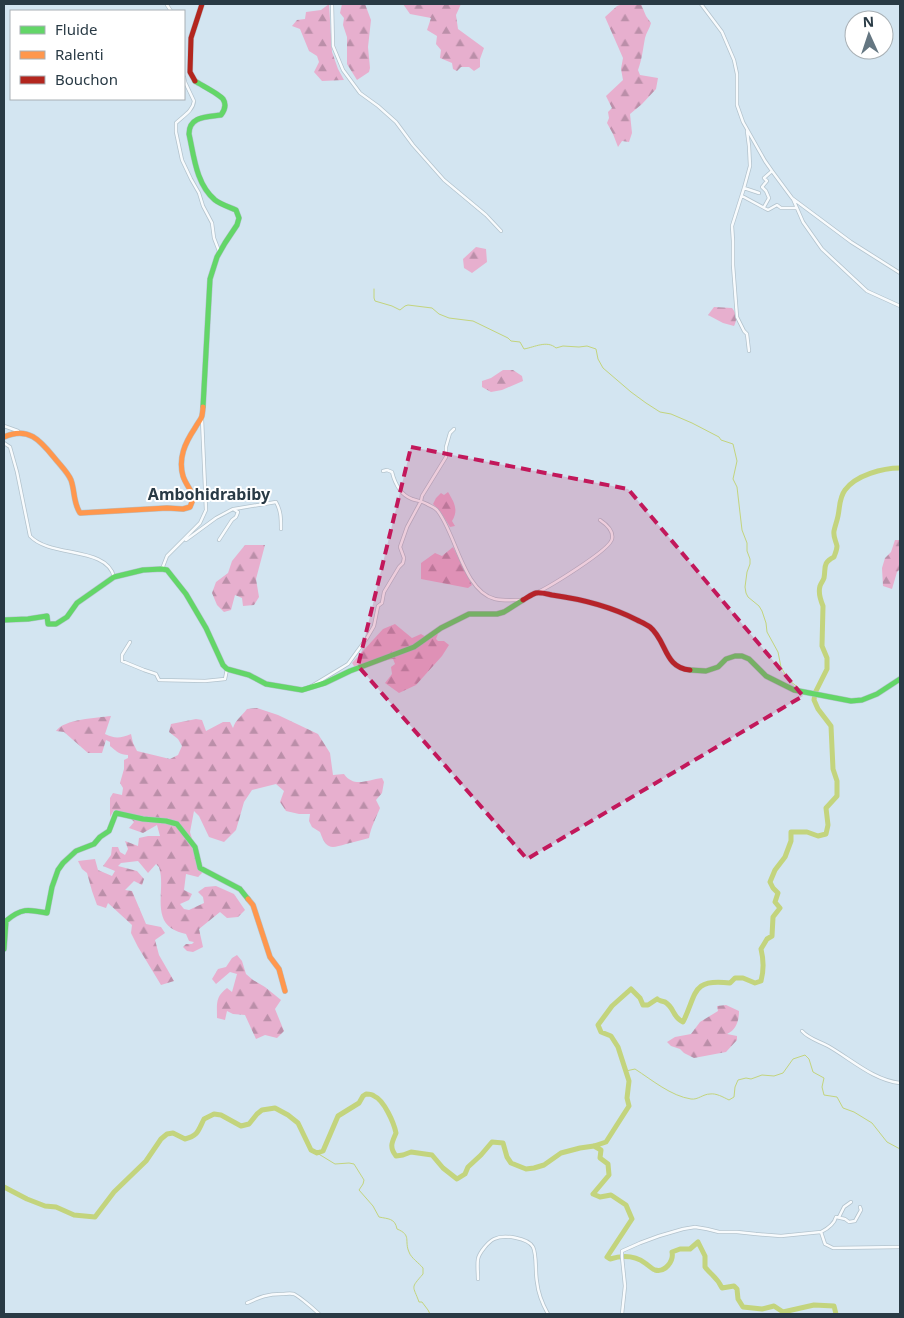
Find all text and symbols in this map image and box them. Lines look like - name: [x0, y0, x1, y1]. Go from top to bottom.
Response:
- legend: [10, 10, 185, 100]
- north arrow: [844, 10, 894, 60]
- text: N: [862, 12, 874, 31]
- text: Fluide: [55, 19, 97, 39]
- text: Ralenti: [55, 44, 104, 64]
- text: Bouchon: [55, 69, 118, 89]
- district label: Ambohidrabiby: [148, 483, 271, 505]

